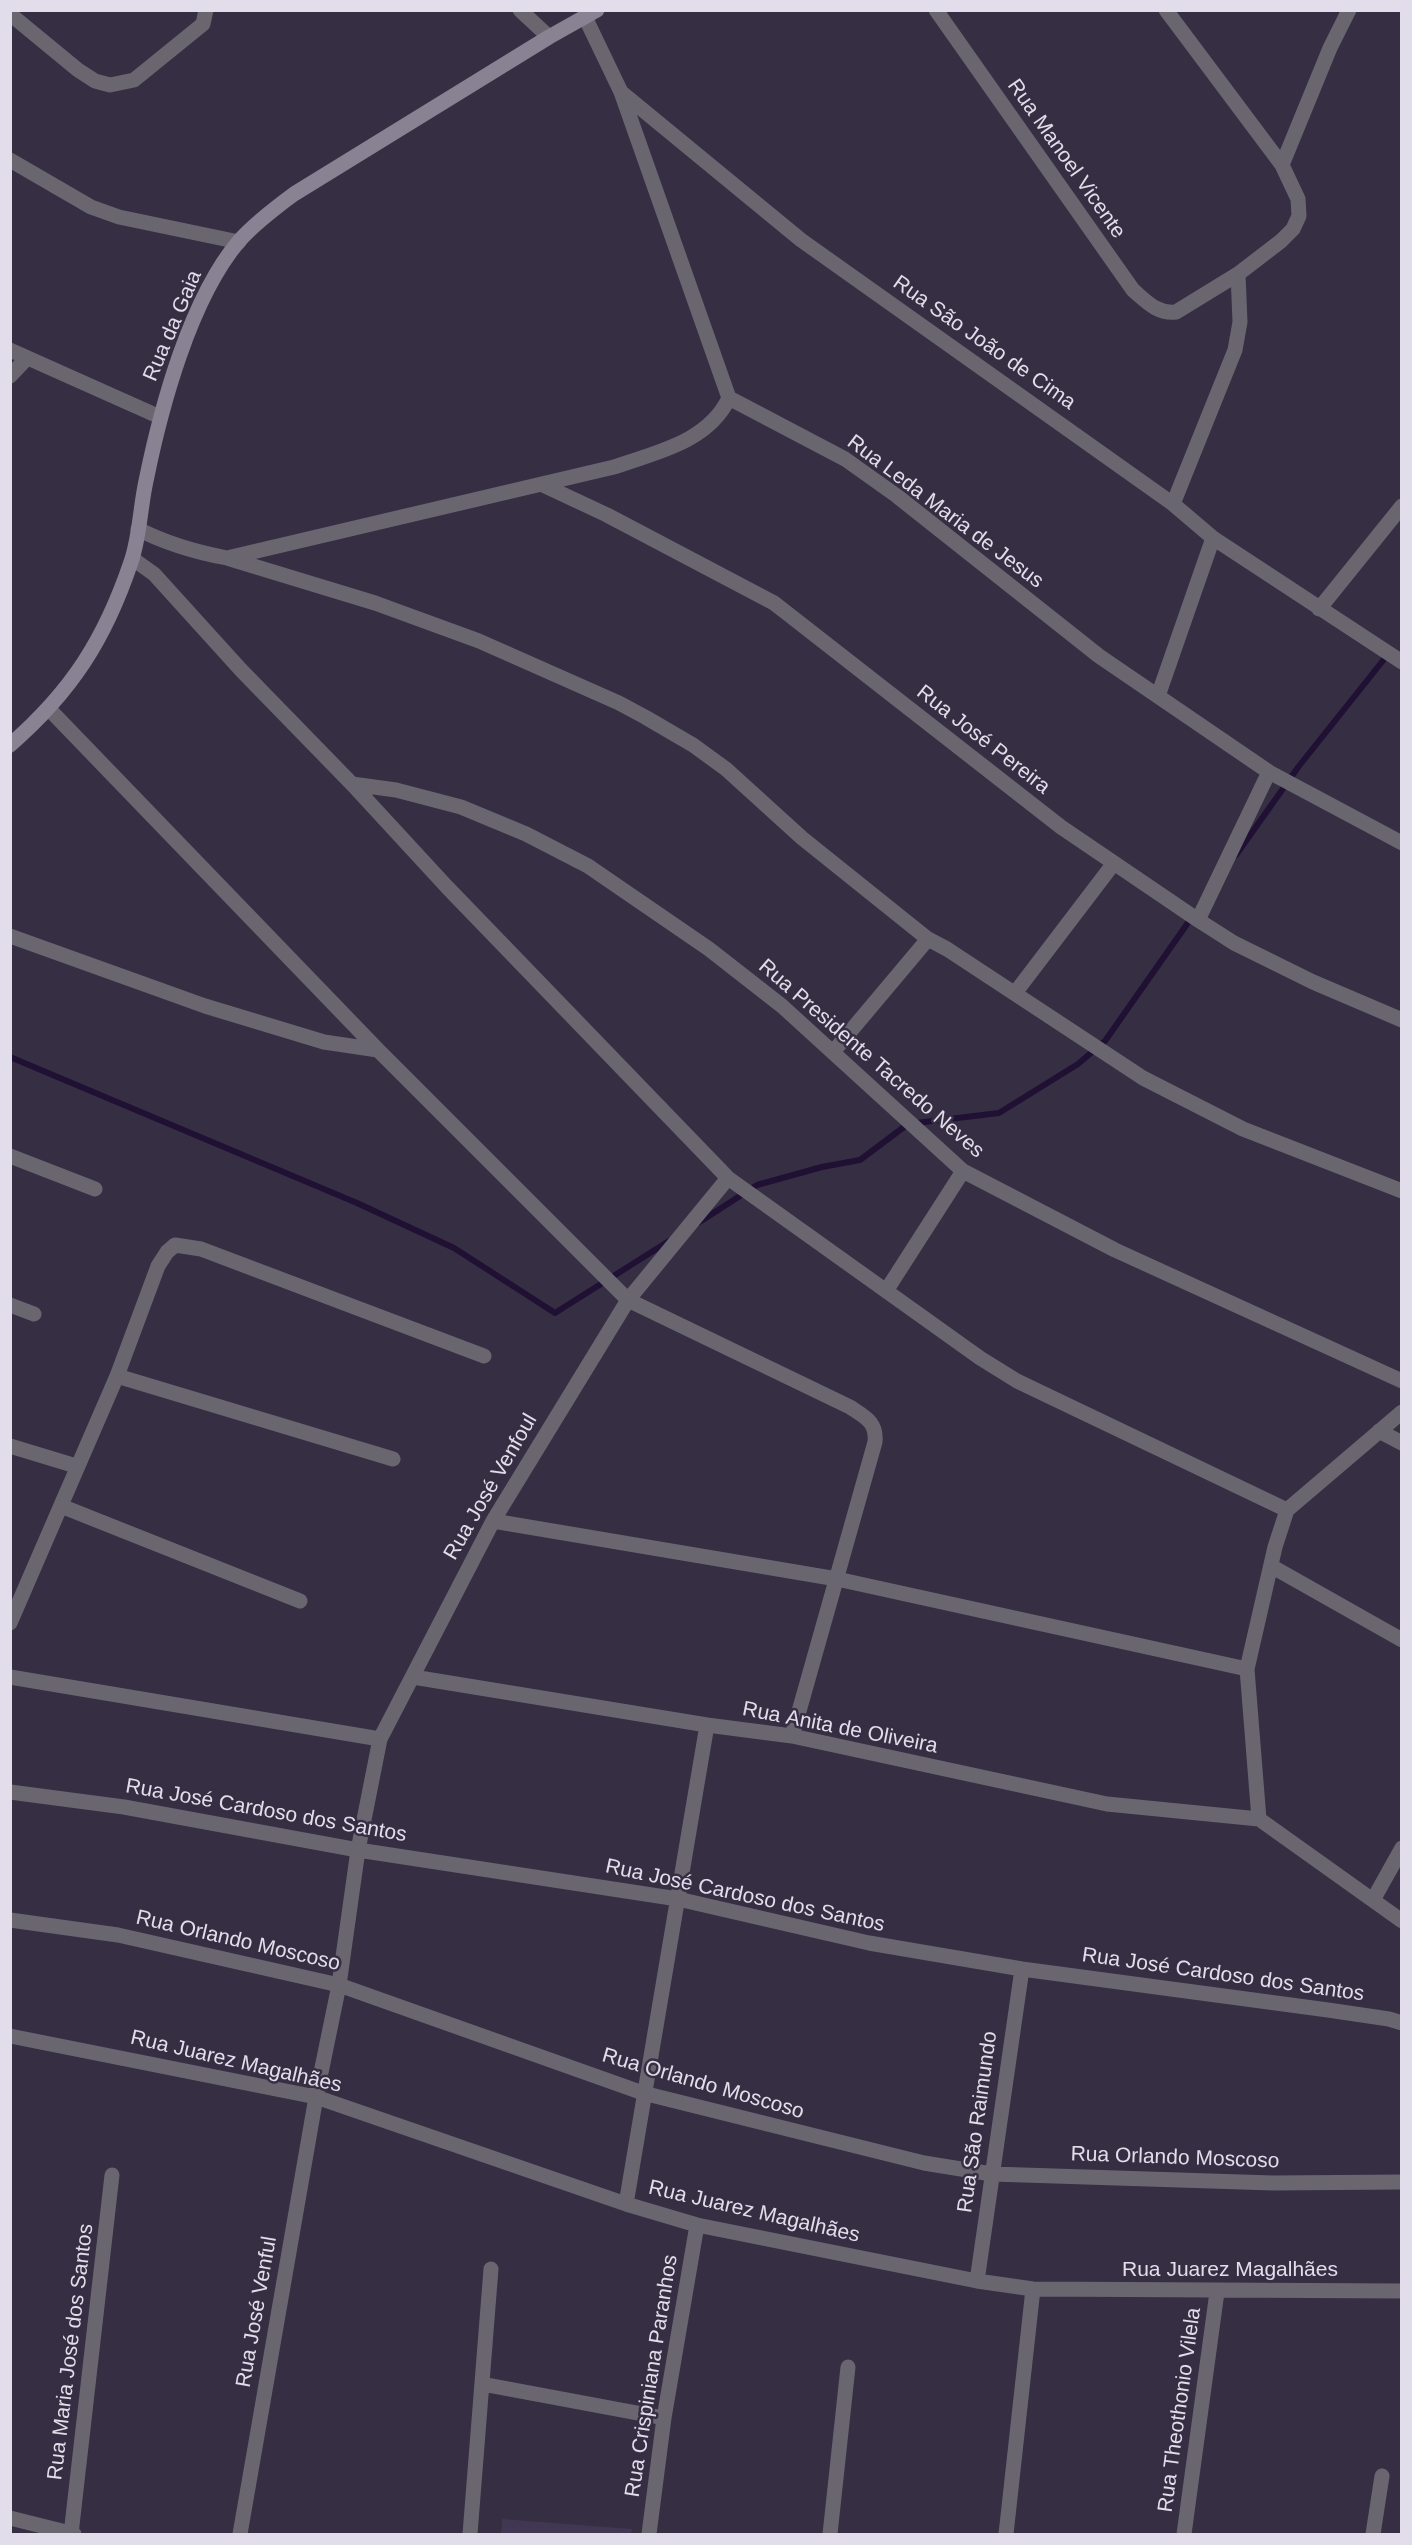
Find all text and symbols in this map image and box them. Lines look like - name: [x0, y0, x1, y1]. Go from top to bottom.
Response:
- street label: Rua Manoel Vicente: [1002, 74, 1130, 244]
- street label: Rua da Gaia: [138, 267, 208, 385]
- street label: Rua São João de Cima: [888, 270, 1080, 416]
- street label: Rua Leda Maria de Jesus: [842, 430, 1048, 594]
- street label: Rua José Pereira: [911, 680, 1055, 800]
- street label: Rua Presidente Tacredo Neves: [753, 954, 989, 1164]
- street label: Rua José Venfoul: [439, 1409, 543, 1565]
- street label: Rua Anita de Oliveira: [740, 1697, 940, 1759]
- street label: Rua José Cardoso dos Santos: [124, 1774, 408, 1848]
- street label: Rua José Cardoso dos Santos: [603, 1854, 887, 1938]
- street label: Rua Orlando Moscoso: [133, 1905, 343, 1977]
- street label: Rua José Cardoso dos Santos: [1080, 1943, 1366, 2007]
- street label: Rua Juarez Magalhães: [128, 2025, 344, 2099]
- street label: Rua São Raimundo: [953, 2029, 1003, 2215]
- street label: Rua Orlando Moscoso: [599, 2043, 807, 2125]
- street label: Rua Orlando Moscoso: [1070, 2142, 1280, 2174]
- street label: Rua Juarez Magalhães: [646, 2175, 862, 2249]
- street label: Rua Maria José dos Santos: [43, 2222, 99, 2482]
- street label: Rua José Venful: [231, 2235, 283, 2389]
- street label: Rua Crispiniana Paranhos: [620, 2253, 684, 2499]
- street label: Rua Juarez Magalhães: [1122, 2257, 1338, 2283]
- street label: Rua Theothonio Vilela: [1153, 2306, 1207, 2514]

